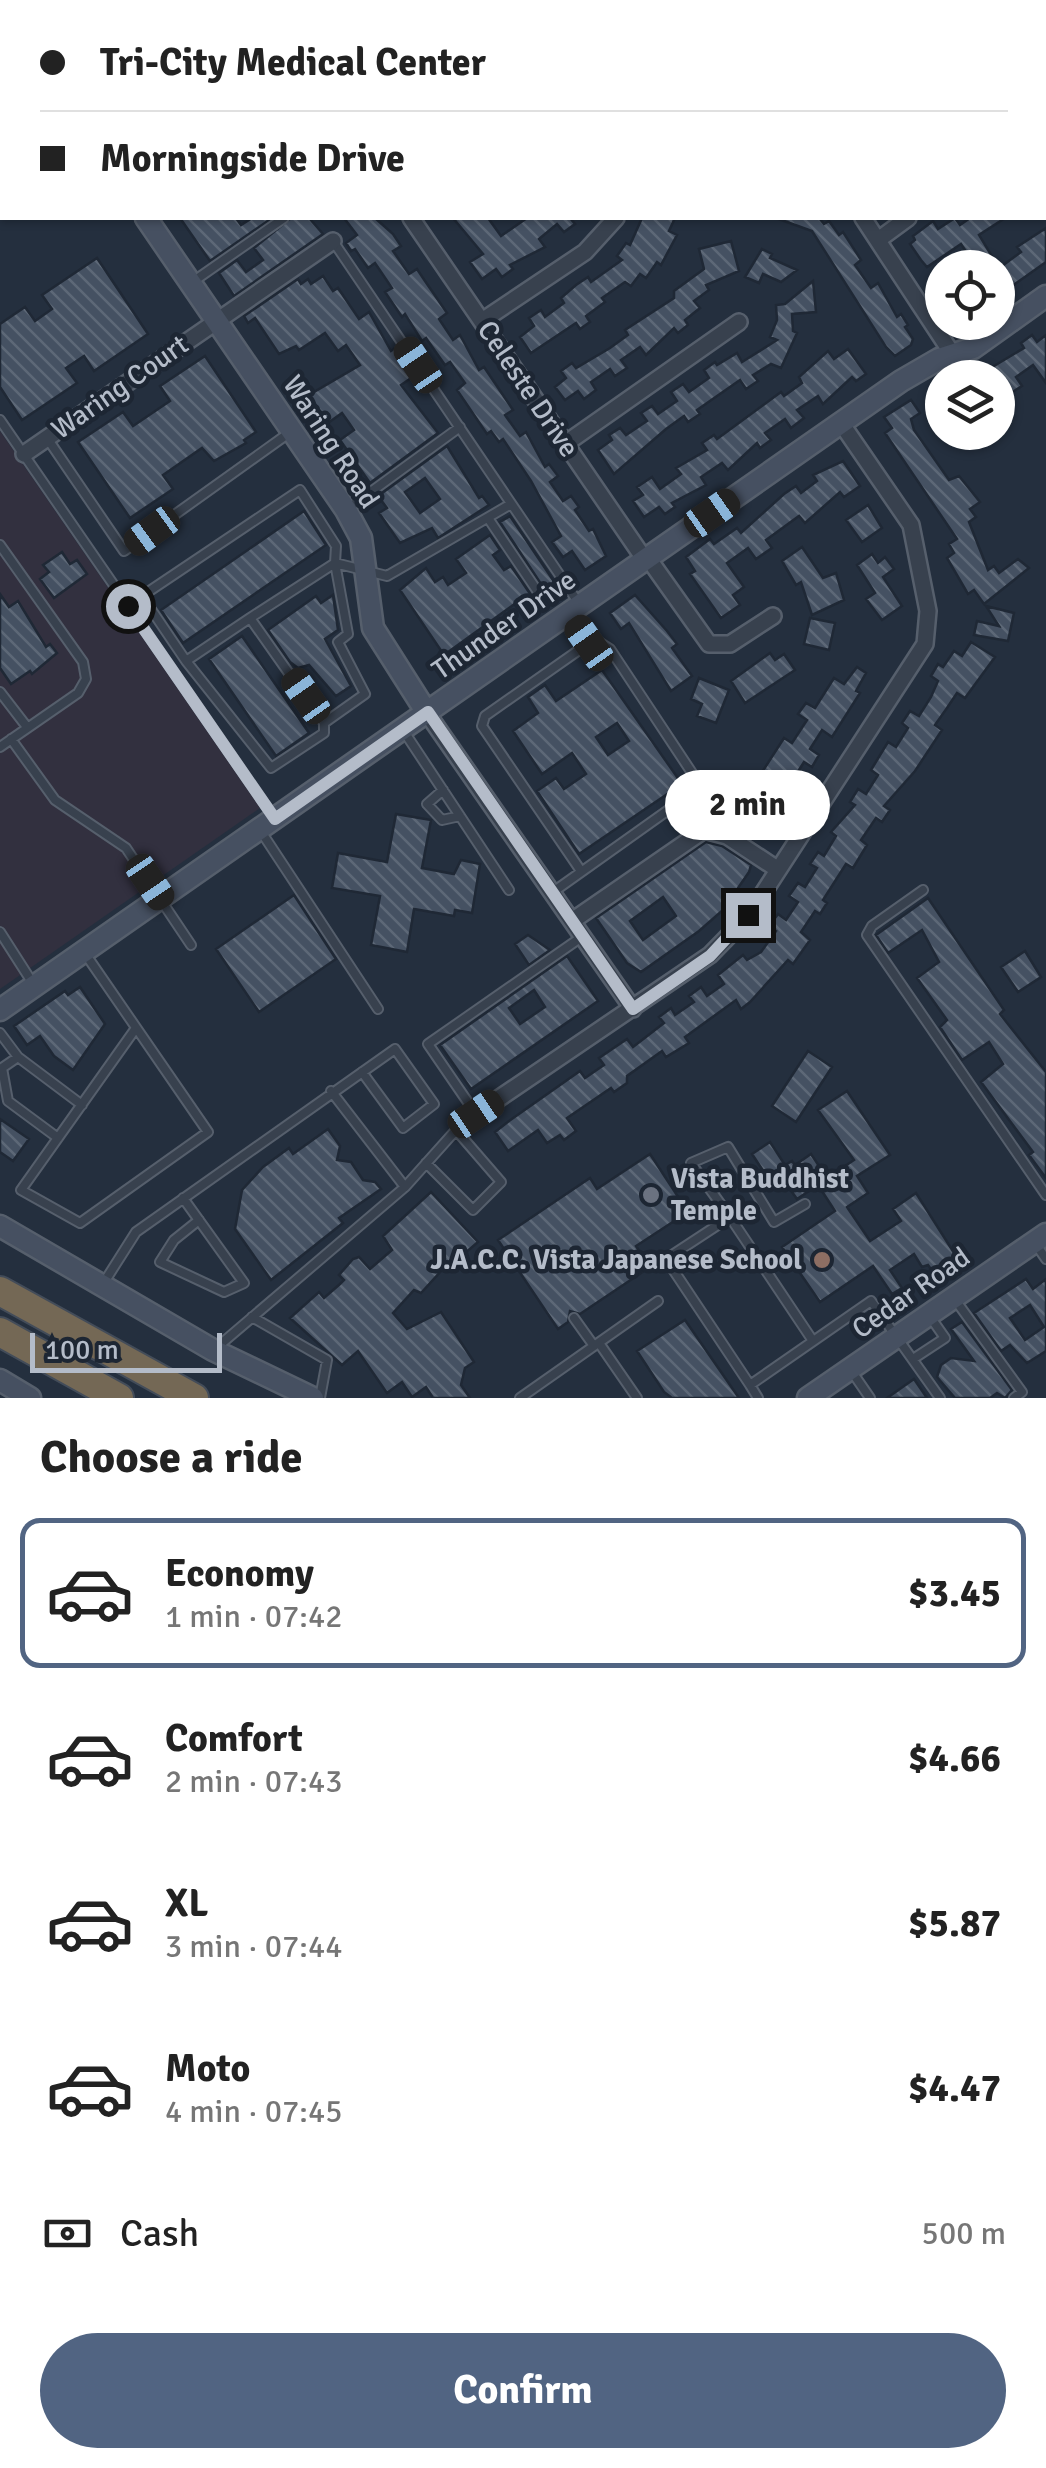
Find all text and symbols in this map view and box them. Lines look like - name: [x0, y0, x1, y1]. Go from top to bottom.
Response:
- text: Tri-City Medical Center: [100, 39, 486, 86]
- text: Morningside Drive: [100, 135, 405, 182]
- map controls: [925, 250, 1015, 450]
- button: locate: [925, 250, 1015, 340]
- street label: Celeste Drive: [470, 314, 586, 464]
- street label: Waring Court: [45, 327, 195, 446]
- car: [389, 332, 447, 398]
- button: layers: [925, 360, 1015, 450]
- street label: Waring Road: [275, 369, 387, 515]
- car: [679, 484, 745, 542]
- car: [119, 501, 185, 561]
- street label: Thunder Drive: [426, 563, 582, 687]
- route start: [106, 584, 151, 629]
- car: [560, 610, 618, 676]
- car: [277, 663, 335, 729]
- callout: 2 min: [666, 770, 830, 840]
- text: 2 min: [709, 785, 786, 824]
- car: [121, 849, 179, 915]
- route end: [726, 893, 771, 938]
- car: [443, 1085, 509, 1143]
- place label: Vista Buddhist Temple: [671, 1162, 849, 1228]
- marker: Vista Buddhist Temple: [640, 1184, 662, 1206]
- street label: Cedar Road: [845, 1240, 977, 1346]
- place label: J.A.C.C. Vista Japanese School: [430, 1243, 802, 1277]
- marker: J.A.C.C. Vista Japanese School: [811, 1249, 833, 1271]
- scale bar: [30, 1328, 222, 1372]
- text: 100 m: [45, 1333, 119, 1367]
- text: Choose a ride: [40, 1430, 303, 1485]
- icon: car: [45, 1548, 135, 1638]
- text: Economy: [165, 1550, 314, 1597]
- text: $3.45: [908, 1570, 1001, 1617]
- text: 1 min · 07:42: [165, 1597, 343, 1636]
- icon: car: [45, 1713, 135, 1803]
- text: Comfort: [165, 1715, 303, 1762]
- text: $4.66: [908, 1735, 1001, 1782]
- text: 2 min · 07:43: [165, 1762, 343, 1801]
- icon: car: [45, 1878, 135, 1968]
- text: XL: [165, 1880, 208, 1927]
- text: $5.87: [908, 1900, 1001, 1947]
- text: 3 min · 07:44: [165, 1927, 343, 1966]
- icon: car: [45, 2043, 135, 2133]
- text: Moto: [165, 2045, 250, 2092]
- text: $4.47: [908, 2065, 1001, 2112]
- text: 4 min · 07:45: [165, 2092, 343, 2131]
- icon: cash: [40, 2206, 95, 2261]
- text: Cash: [120, 2210, 199, 2257]
- text: 500 m: [922, 2214, 1006, 2253]
- button: Confirm: [40, 2333, 1006, 2448]

